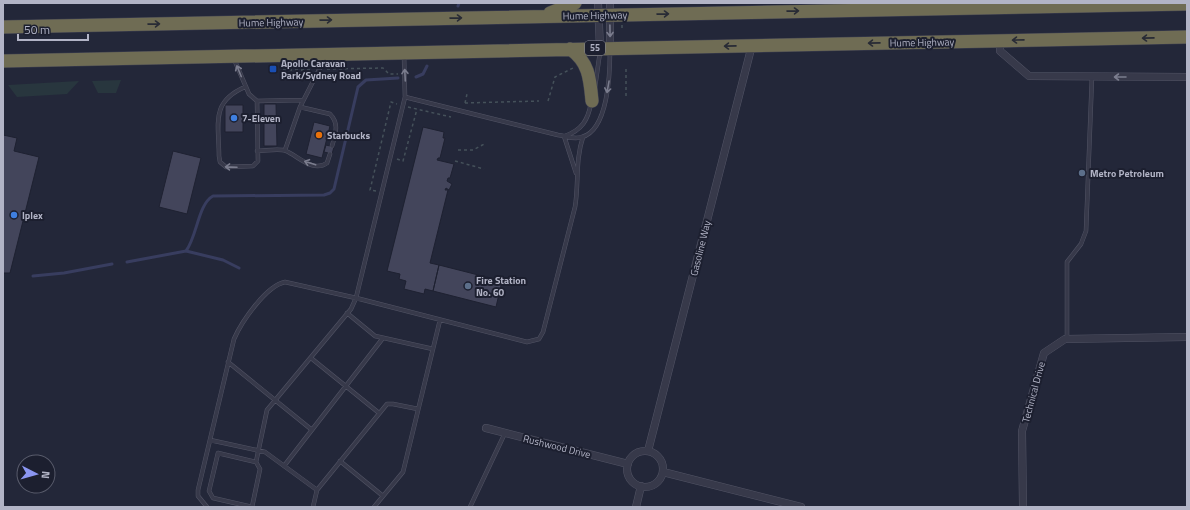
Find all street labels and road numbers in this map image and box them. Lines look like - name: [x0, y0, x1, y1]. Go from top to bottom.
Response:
- street label: Hume Highway: [563, 7, 628, 24]
- street label: Hume Highway: [239, 14, 304, 31]
- street label: Hume Highway: [890, 34, 955, 51]
- road number: 55: [585, 41, 605, 55]
- street label: Gasoline Way: [686, 219, 715, 277]
- street label: Technical Drive: [1018, 360, 1049, 424]
- street label: Rushwood Drive: [522, 431, 592, 462]

